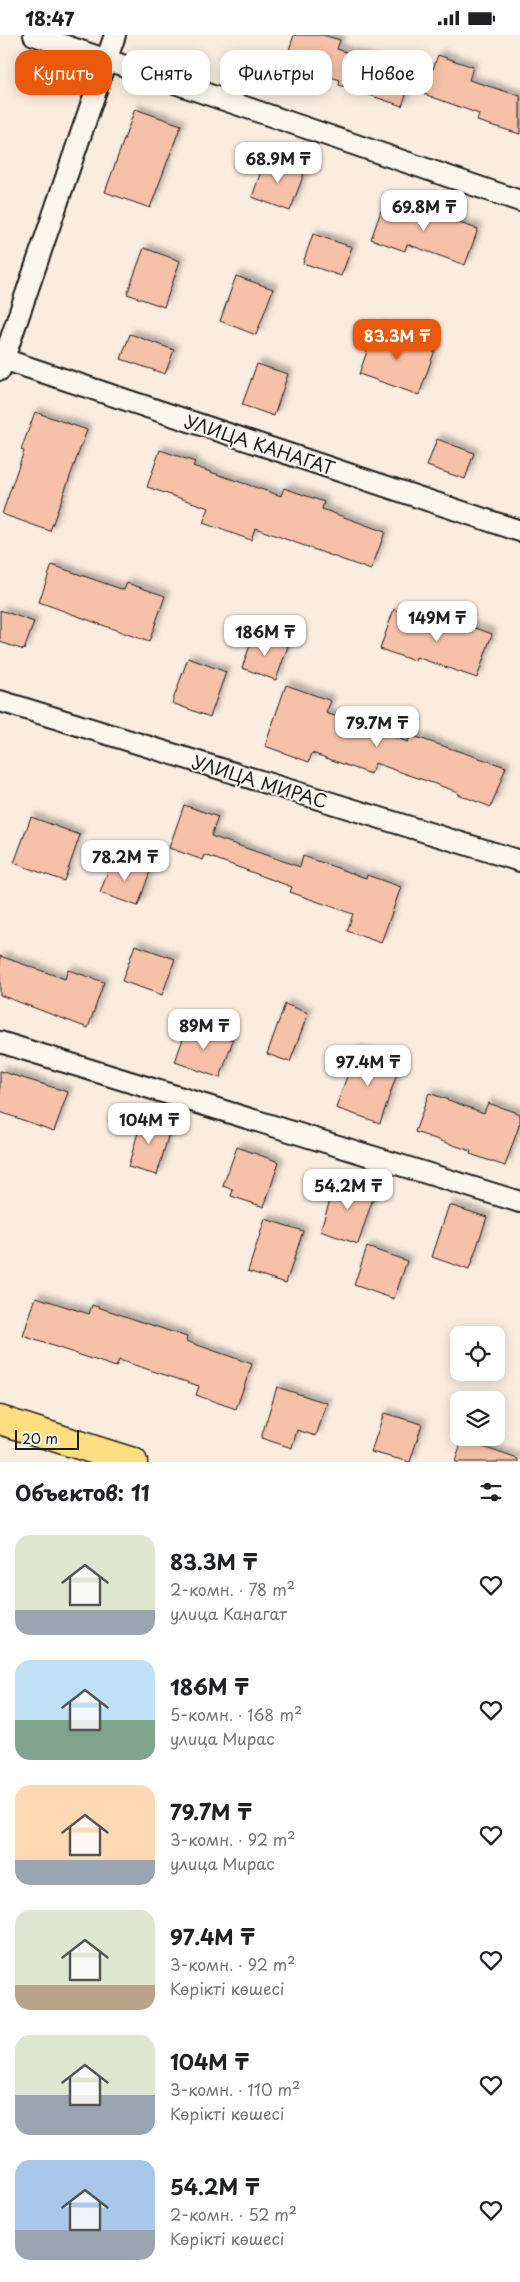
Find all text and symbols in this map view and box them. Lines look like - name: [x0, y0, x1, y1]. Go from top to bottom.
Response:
- text: 18:47: [25, 4, 74, 32]
- chip: Купить: [15, 50, 112, 95]
- chip: Снять: [122, 50, 210, 95]
- chip: Фильтры: [220, 50, 332, 95]
- chip: Новое: [342, 50, 433, 95]
- pin: 68.9M ₸: [232, 141, 324, 184]
- text: 68.9M ₸: [246, 146, 310, 170]
- pin: 69.8M ₸: [378, 189, 470, 232]
- text: 69.8M ₸: [392, 194, 456, 218]
- pin: 83.3M ₸: [351, 319, 443, 361]
- text: 83.3M ₸: [364, 323, 430, 347]
- street label: УЛИЦА КАНАГАТ: [181, 407, 339, 481]
- pin: 149M ₸: [396, 601, 478, 643]
- text: 149M ₸: [408, 605, 466, 629]
- pin: 186M ₸: [224, 615, 306, 657]
- text: 186M ₸: [235, 619, 295, 643]
- pin: 79.7M ₸: [331, 705, 423, 748]
- text: 79.7M ₸: [346, 710, 408, 734]
- street label: УЛИЦА МИРАС: [189, 748, 331, 814]
- pin: 78.2M ₸: [79, 839, 171, 882]
- text: 78.2M ₸: [92, 844, 158, 868]
- pin: 89M ₸: [169, 1009, 239, 1051]
- text: 89M ₸: [179, 1013, 229, 1037]
- pin: 97.4M ₸: [322, 1045, 414, 1087]
- text: 97.4M ₸: [336, 1049, 400, 1073]
- pin: 104M ₸: [108, 1103, 190, 1145]
- text: 104M ₸: [119, 1107, 179, 1131]
- pin: 54.2M ₸: [302, 1169, 394, 1211]
- text: 54.2M ₸: [314, 1173, 382, 1197]
- map controls: [450, 1326, 505, 1446]
- button: locate: [450, 1326, 505, 1381]
- button: layers: [450, 1391, 505, 1446]
- scale bar: [15, 1427, 79, 1450]
- text: 20 m: [22, 1428, 58, 1449]
- text: Объектов: 11: [15, 1476, 150, 1508]
- icon: filters: [477, 1478, 505, 1506]
- text: 83.3M ₸: [170, 1545, 257, 1577]
- icon: home: [55, 1555, 115, 1615]
- icon: heart: [477, 1571, 505, 1599]
- text: 2-комн. · 78 m²: [170, 1577, 295, 1601]
- text: улица Канагат: [170, 1601, 287, 1625]
- text: 186M ₸: [170, 1670, 249, 1702]
- icon: home: [55, 1680, 115, 1740]
- icon: heart: [477, 1696, 505, 1724]
- text: 5-комн. · 168 m²: [170, 1702, 302, 1726]
- text: улица Мирас: [170, 1726, 275, 1750]
- text: 79.7M ₸: [170, 1795, 251, 1827]
- icon: home: [55, 1805, 115, 1865]
- icon: heart: [477, 1821, 505, 1849]
- text: 3-комн. · 92 m²: [170, 1827, 295, 1851]
- text: улица Мирас: [170, 1851, 275, 1875]
- text: 97.4M ₸: [170, 1920, 255, 1952]
- icon: home: [55, 1930, 115, 1990]
- icon: heart: [477, 1946, 505, 1974]
- text: 3-комн. · 92 m²: [170, 1952, 295, 1976]
- text: Көрікті көшесі: [170, 1976, 284, 2000]
- text: 104M ₸: [170, 2045, 249, 2077]
- icon: home: [55, 2055, 115, 2115]
- icon: heart: [477, 2071, 505, 2099]
- text: 3-комн. · 110 m²: [170, 2077, 300, 2101]
- text: Көрікті көшесі: [170, 2101, 284, 2125]
- text: 54.2M ₸: [170, 2170, 259, 2202]
- icon: home: [55, 2180, 115, 2240]
- icon: heart: [477, 2196, 505, 2224]
- text: 2-комн. · 52 m²: [170, 2202, 297, 2226]
- text: Көрікті көшесі: [170, 2226, 284, 2250]

